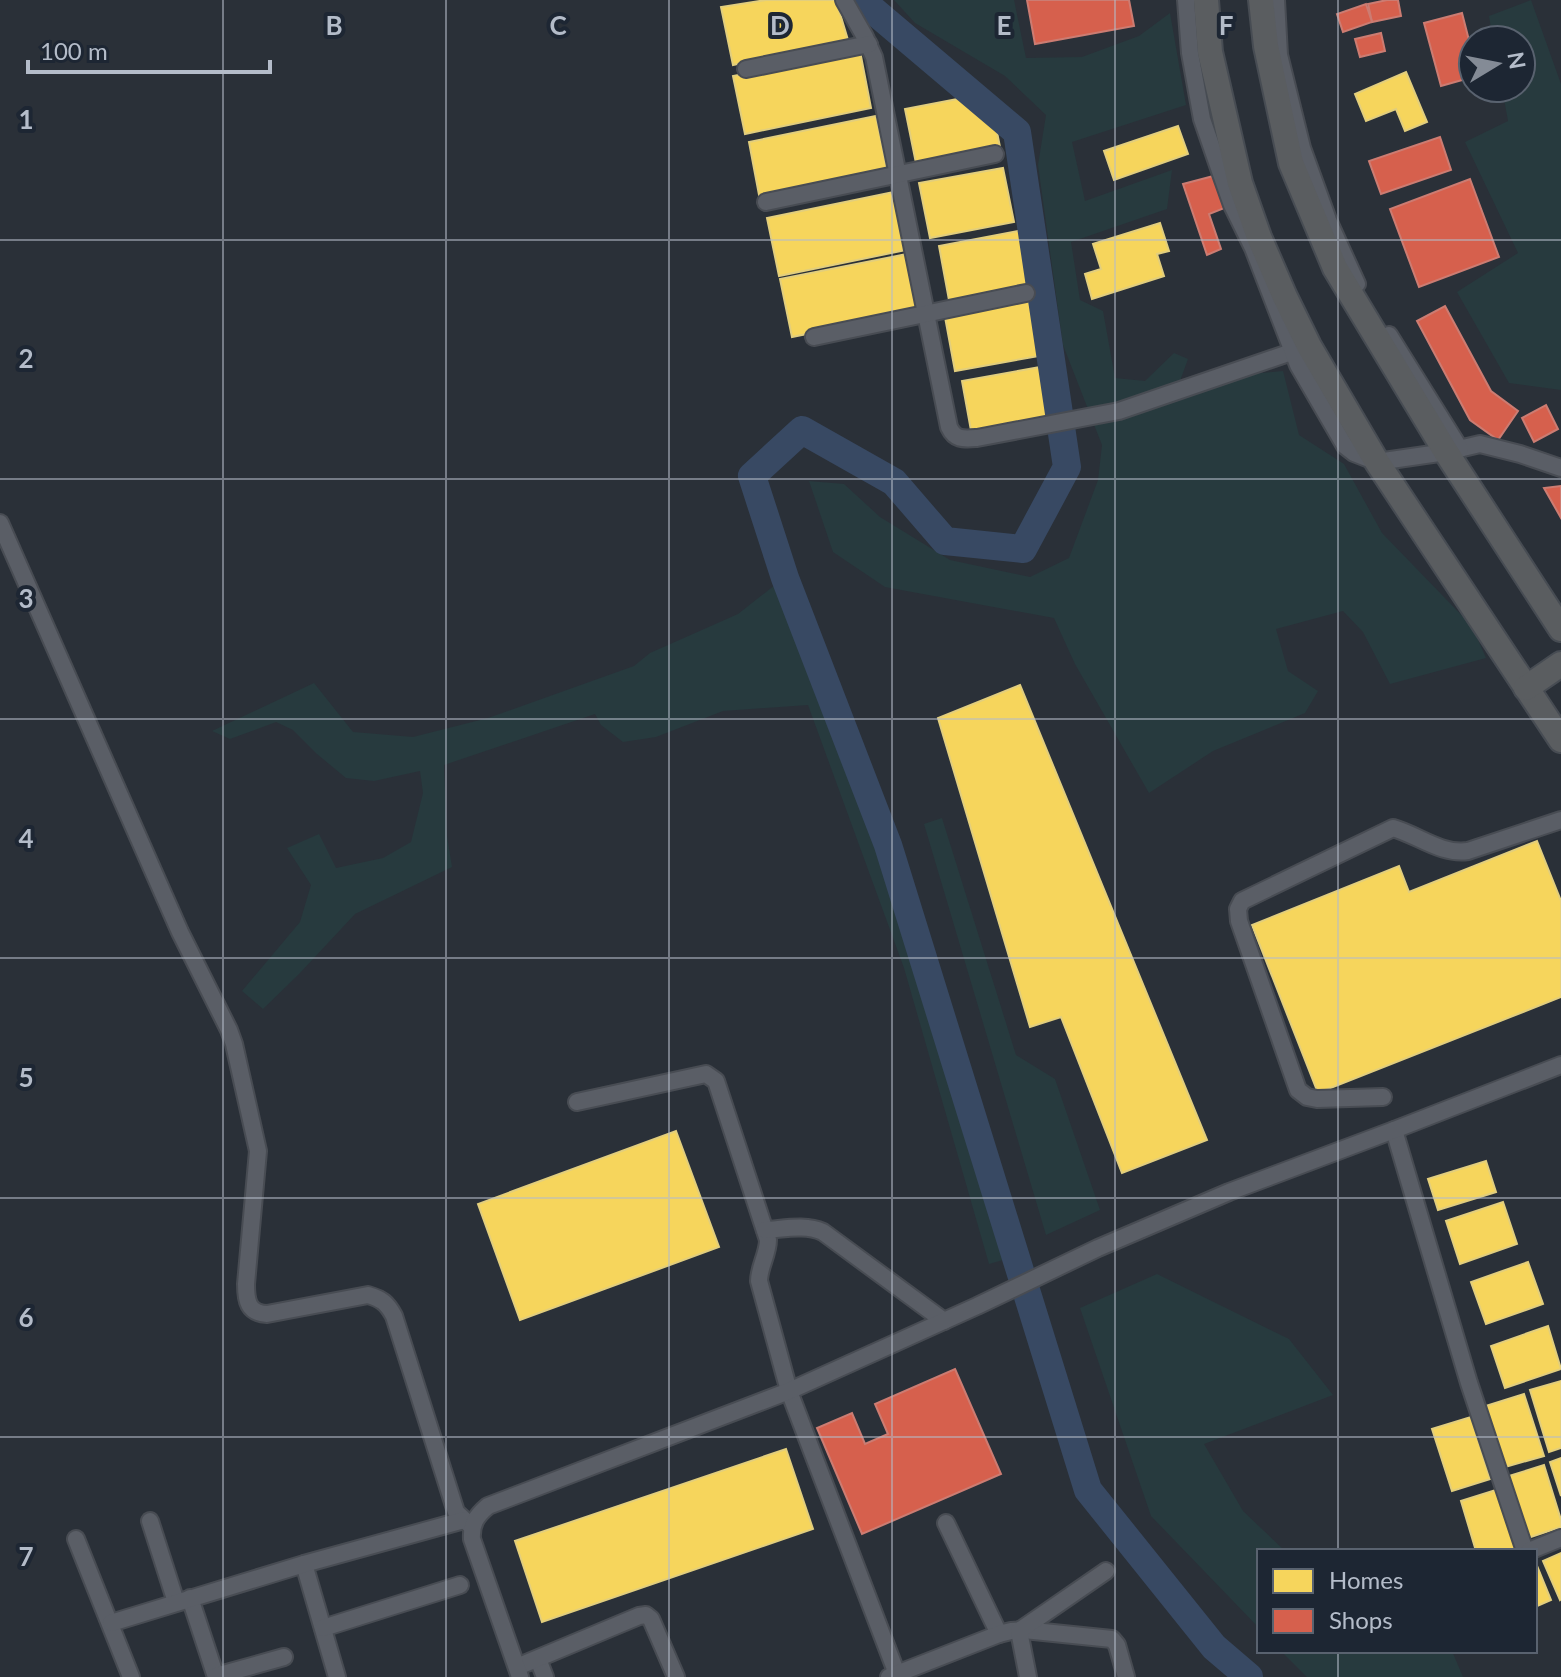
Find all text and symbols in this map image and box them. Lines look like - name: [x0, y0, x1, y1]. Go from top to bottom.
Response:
- text: B: [325, 9, 343, 41]
- text: C: [549, 9, 567, 41]
- text: D: [770, 9, 790, 41]
- text: E: [997, 9, 1011, 41]
- text: F: [1219, 9, 1233, 41]
- scale bar: [28, 24, 270, 74]
- north arrow: [1457, 24, 1537, 104]
- text: 100 m: [40, 36, 108, 65]
- text: N: [1502, 50, 1532, 71]
- text: 1: [18, 103, 34, 135]
- text: 2: [18, 342, 34, 374]
- text: 3: [18, 582, 34, 614]
- text: 4: [18, 822, 34, 854]
- text: 5: [18, 1061, 34, 1093]
- text: 6: [18, 1301, 34, 1333]
- text: 7: [18, 1540, 34, 1572]
- legend: [1257, 1549, 1537, 1653]
- text: Homes: [1329, 1565, 1403, 1594]
- text: Shops: [1329, 1605, 1393, 1634]

